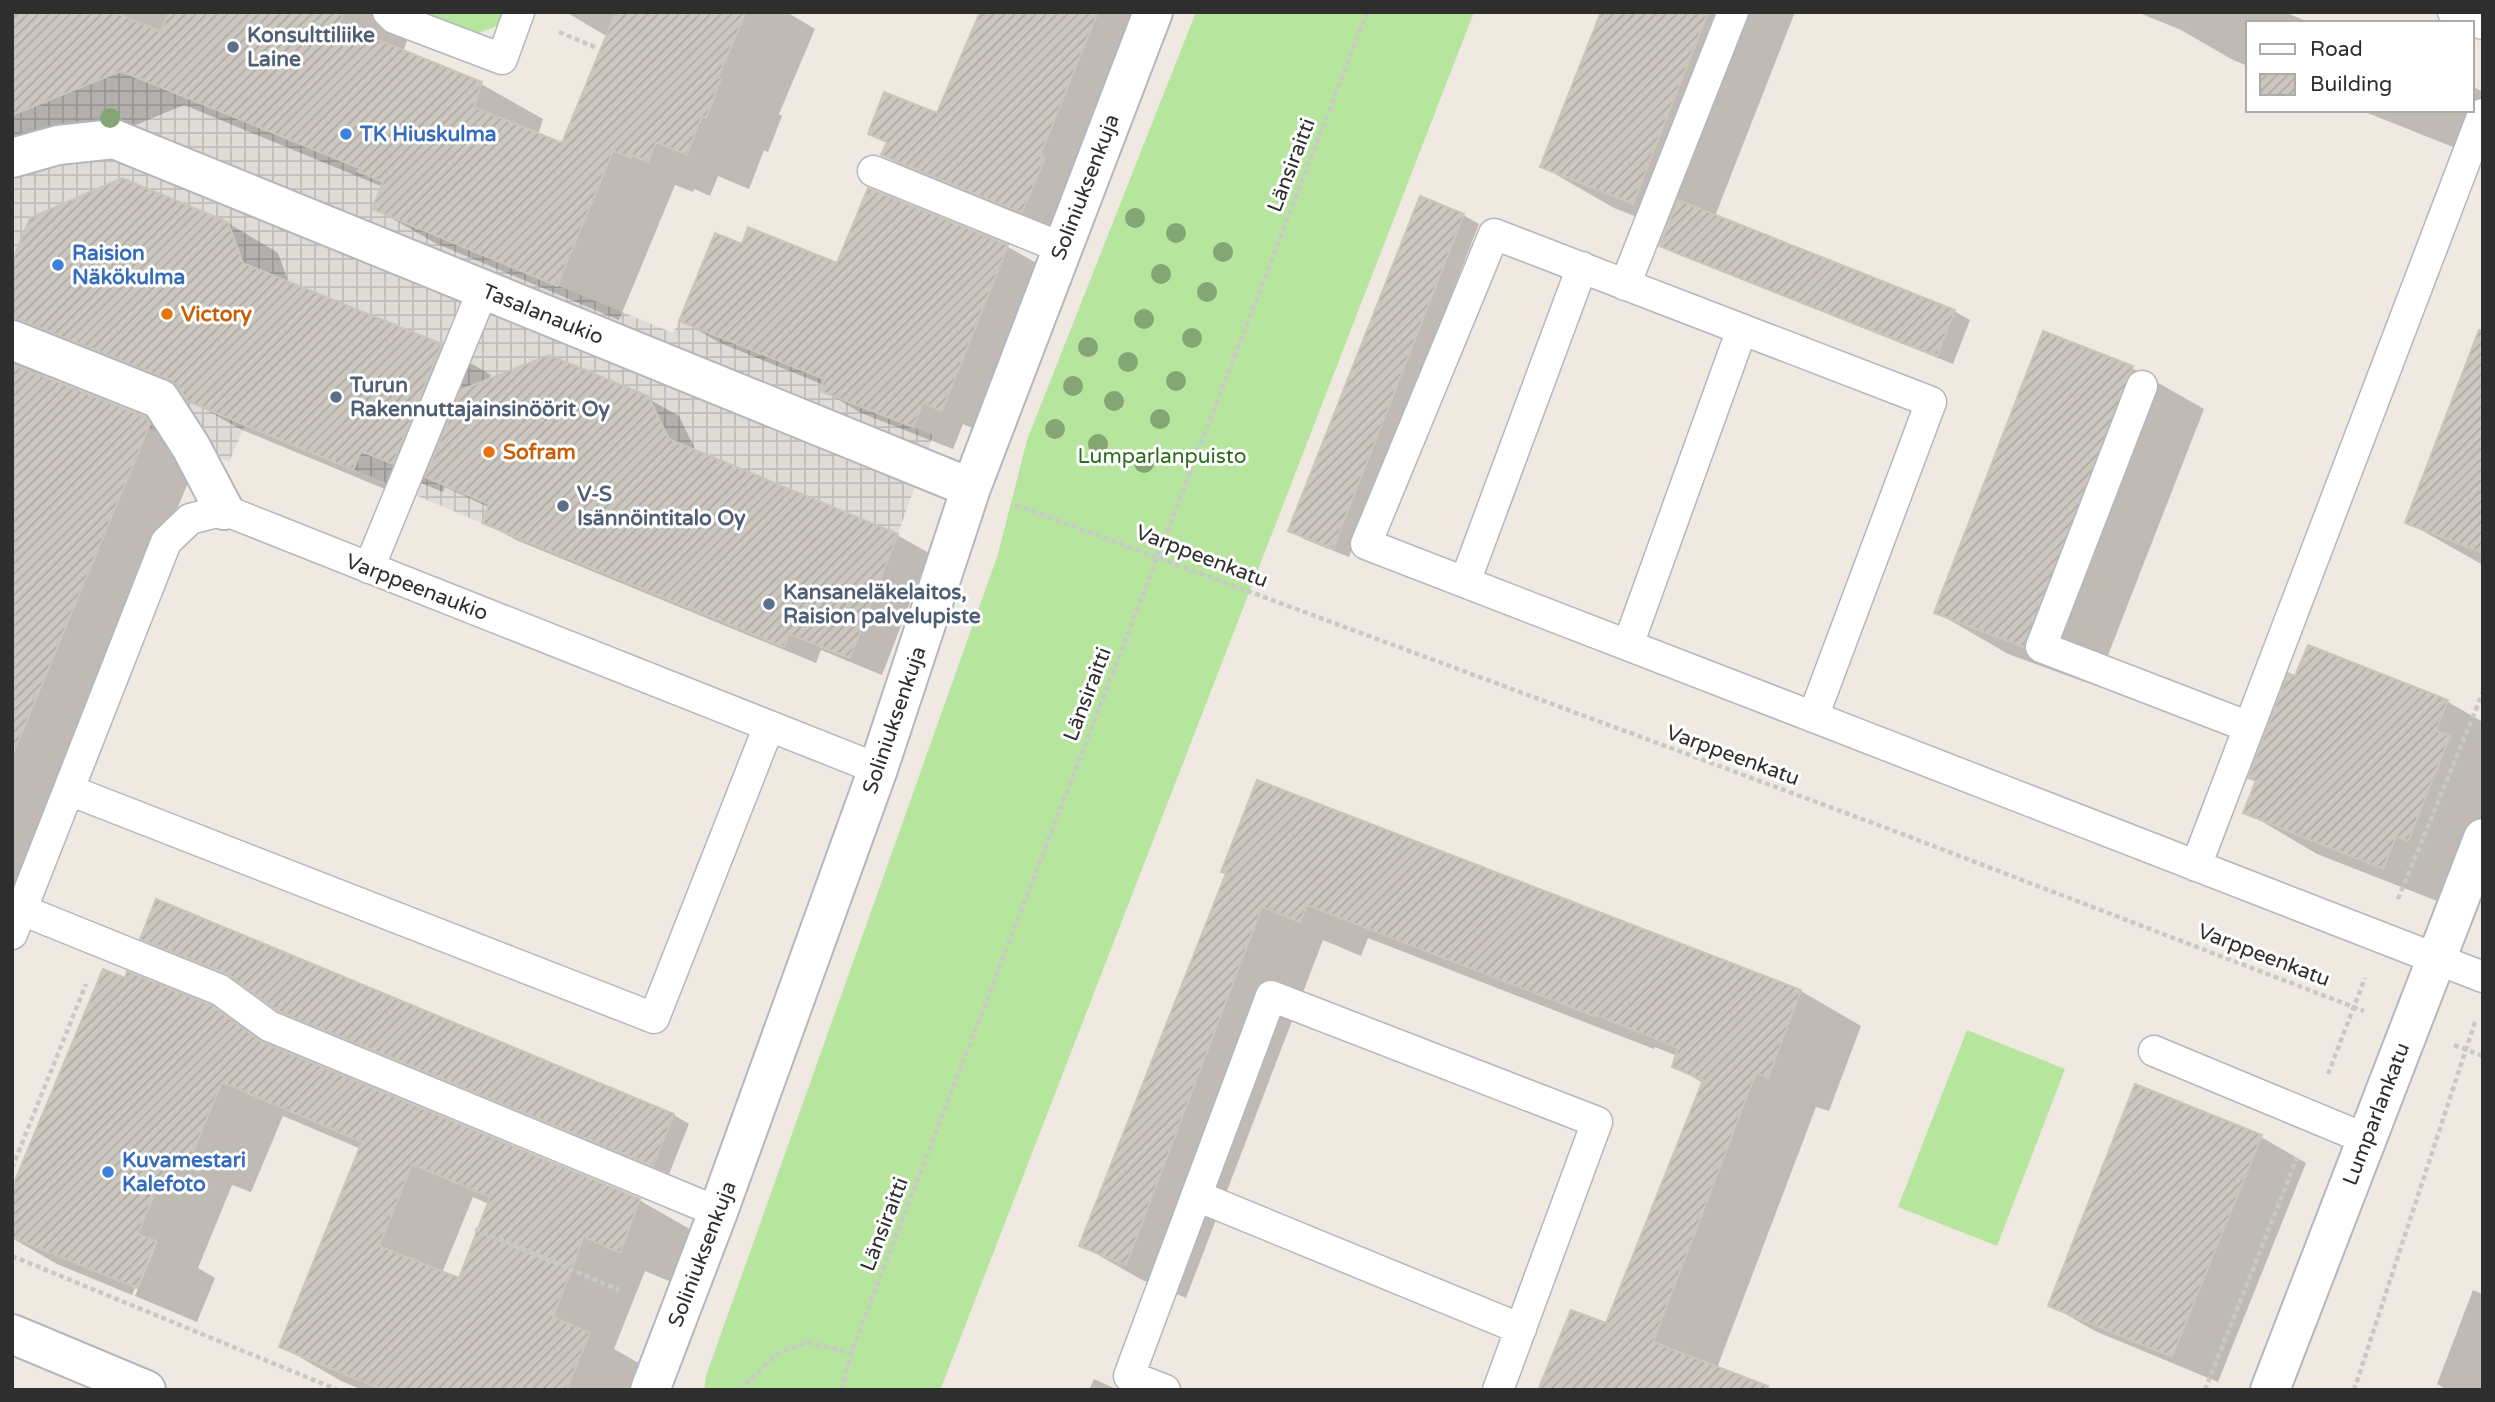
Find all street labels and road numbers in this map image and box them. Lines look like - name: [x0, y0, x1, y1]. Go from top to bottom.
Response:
- street label: Soliniuksenkuja: [1046, 111, 1125, 264]
- street label: Länsiraitti: [1262, 115, 1321, 216]
- street label: Tasalanaukio: [479, 279, 607, 350]
- street label: Varppeenkatu: [1132, 520, 1272, 593]
- street label: Varppeenaukio: [342, 549, 491, 626]
- street label: Soliniuksenkuja: [858, 643, 931, 797]
- street label: Länsiraitti: [1058, 644, 1117, 745]
- street label: Varppeenkatu: [1663, 720, 1803, 791]
- street label: Varppeenkatu: [2194, 919, 2334, 992]
- street label: Lumparlankatu: [2338, 1039, 2415, 1189]
- street label: Länsiraitti: [855, 1174, 914, 1275]
- street label: Soliniuksenkuja: [663, 1178, 742, 1331]

